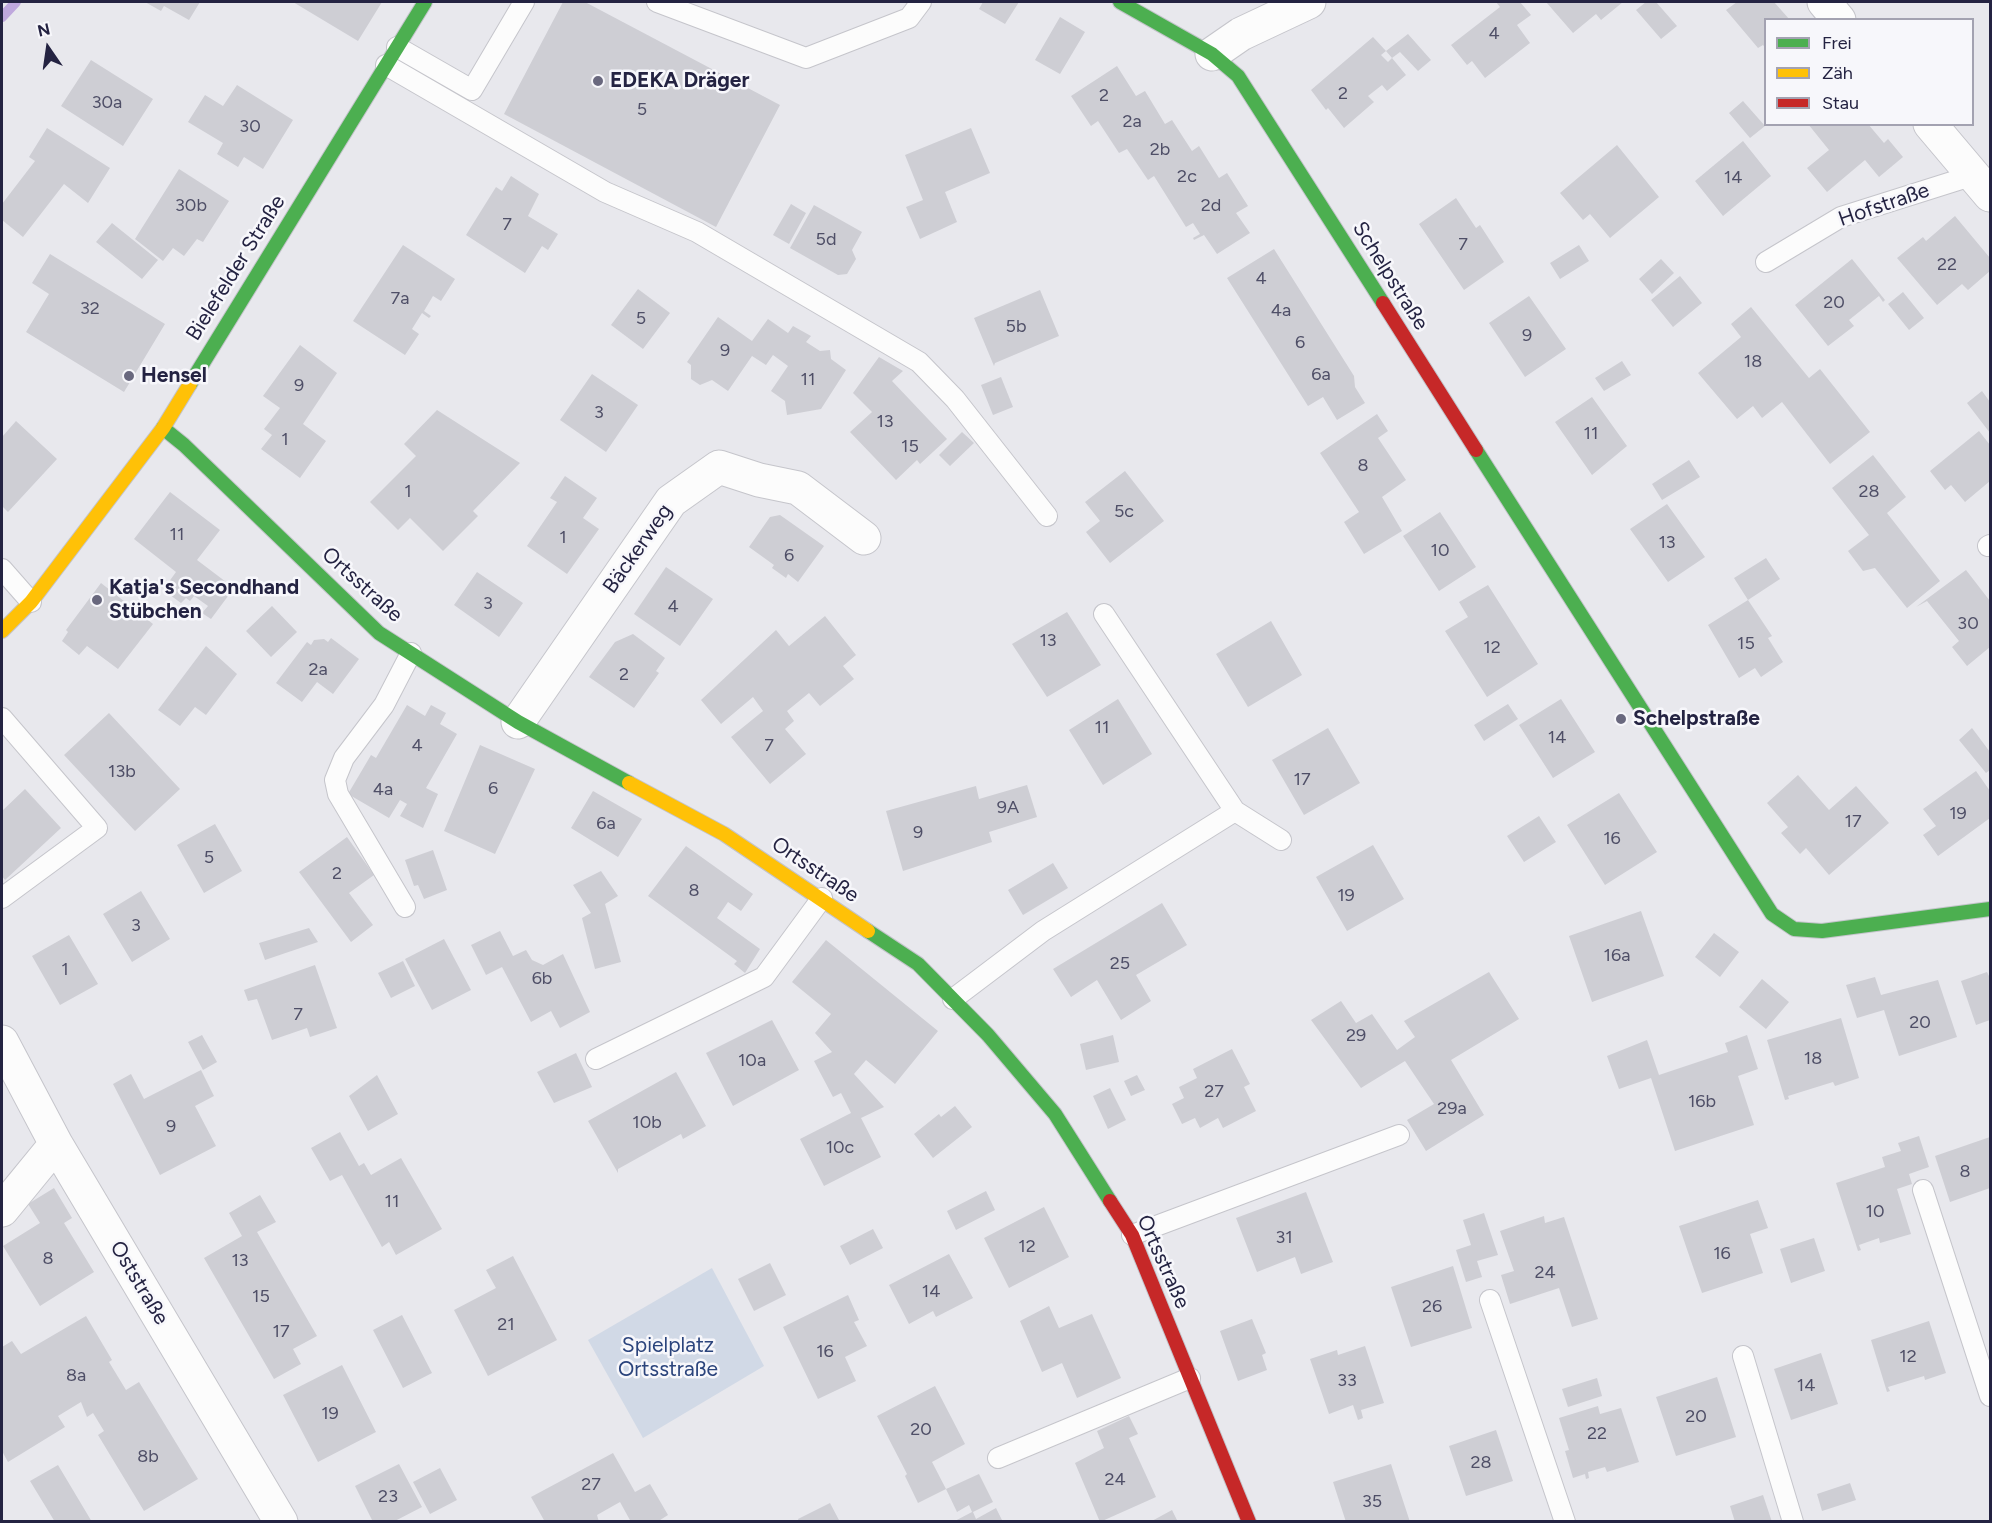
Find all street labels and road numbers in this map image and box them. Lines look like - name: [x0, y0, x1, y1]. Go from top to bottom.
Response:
- street label: Hofstraße: [1835, 178, 1933, 232]
- street label: Bielefelder Straße: [181, 190, 291, 346]
- street label: Schelpstraße: [1347, 217, 1433, 335]
- street label: Bäckerweg: [598, 499, 678, 599]
- street label: Ortsstraße: [316, 542, 408, 628]
- street label: Ortsstraße: [767, 832, 863, 908]
- street label: Ortsstraße: [1131, 1211, 1195, 1313]
- street label: Oststraße: [104, 1237, 174, 1329]

